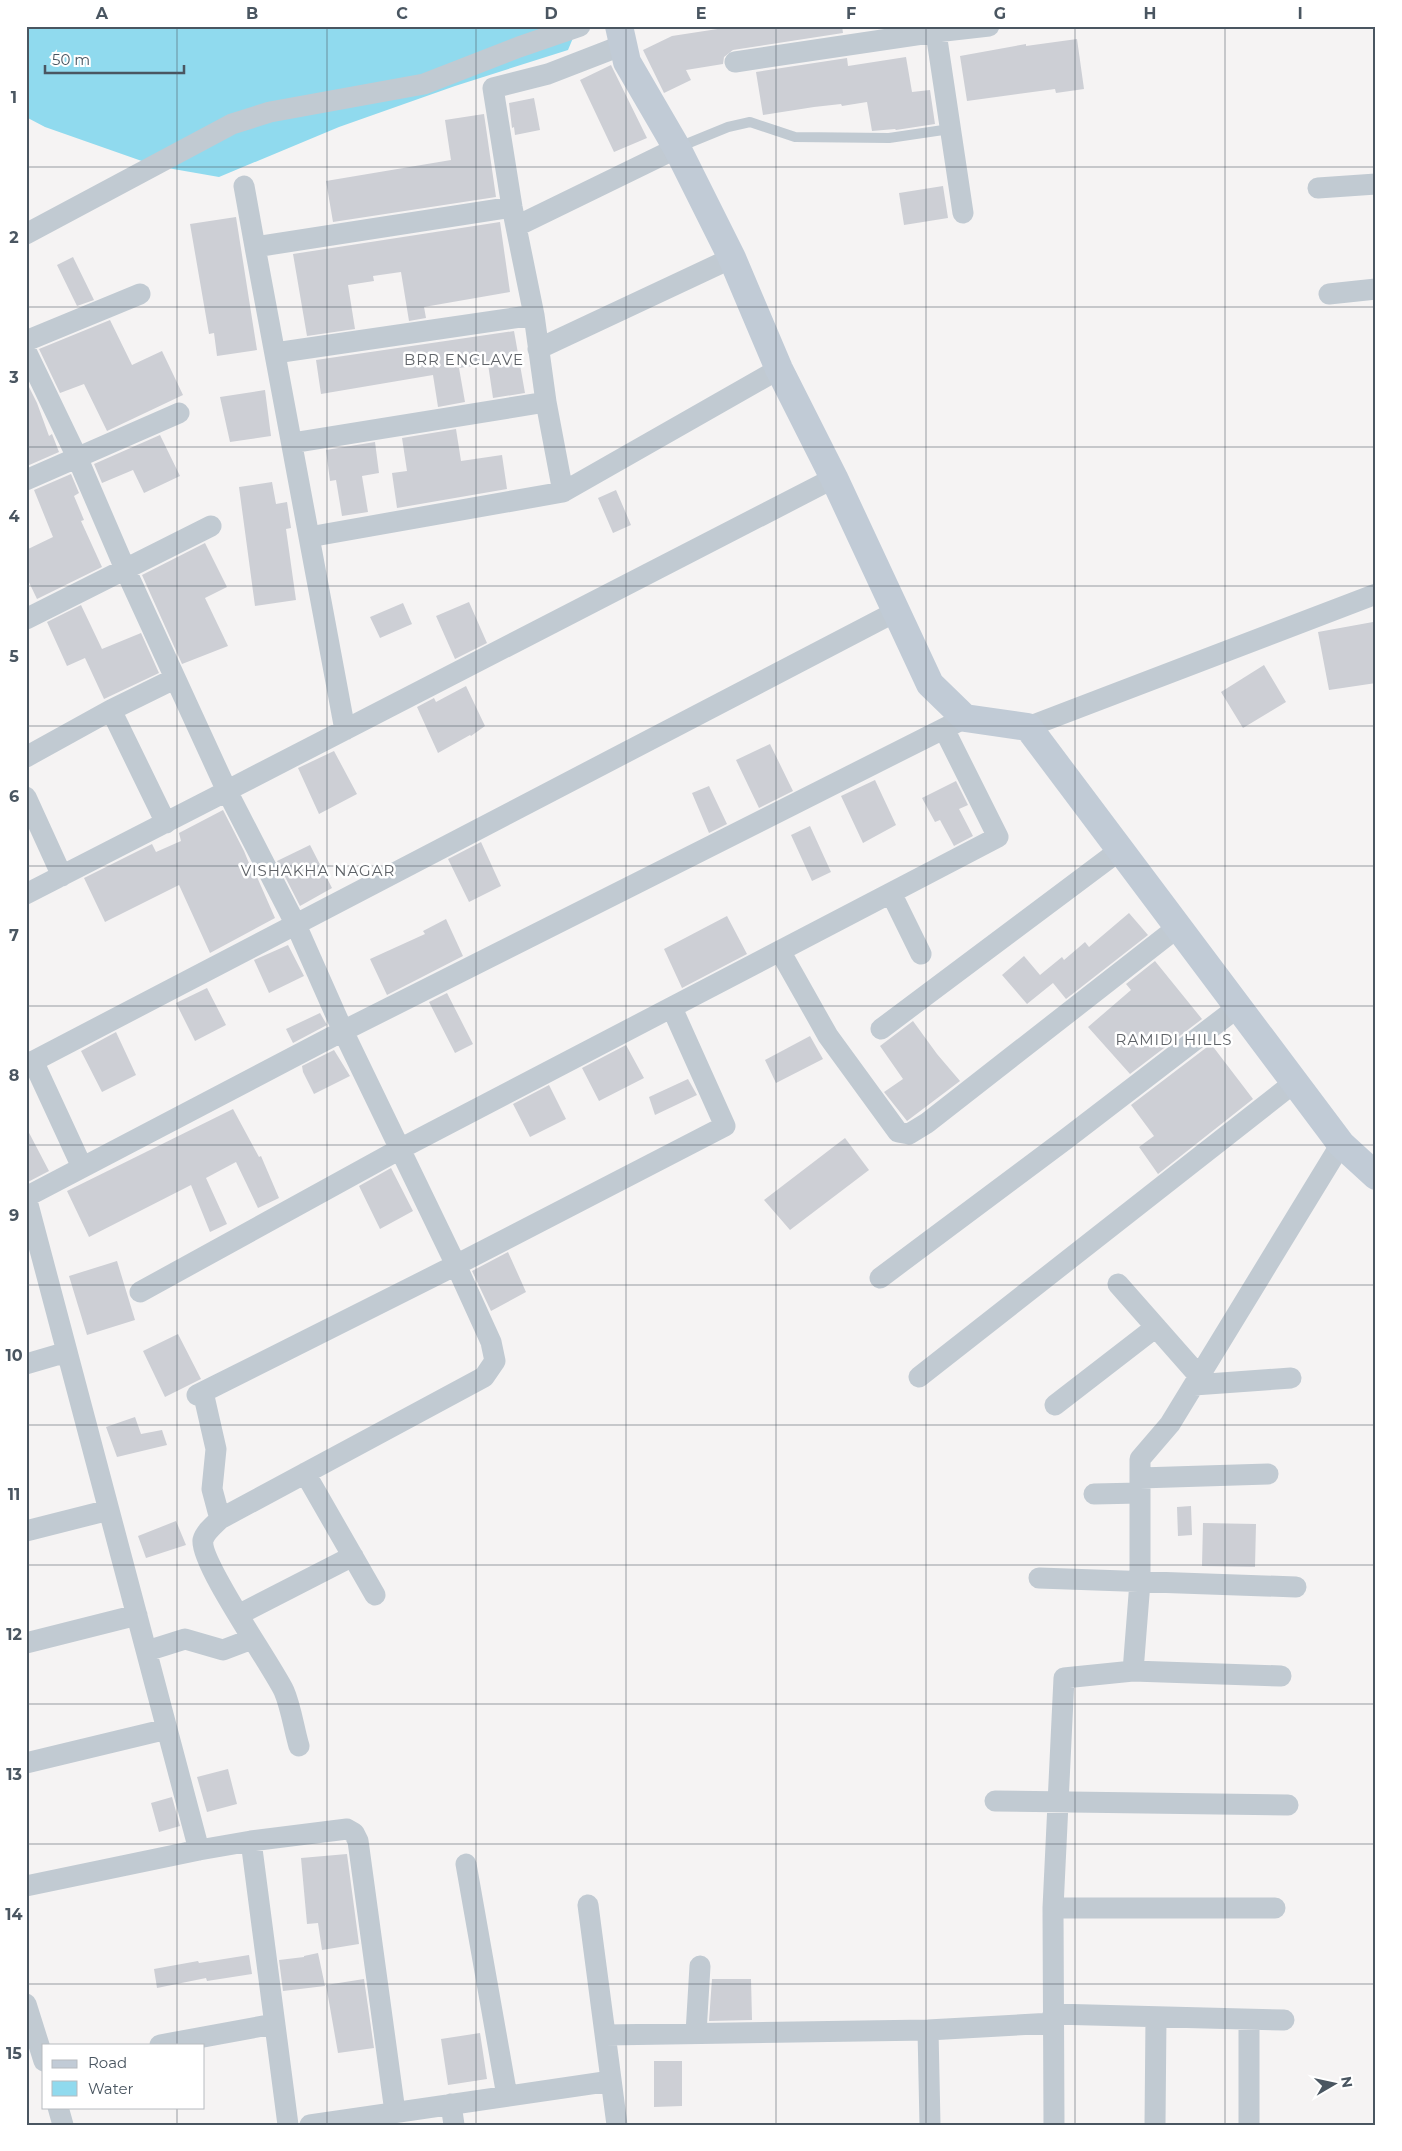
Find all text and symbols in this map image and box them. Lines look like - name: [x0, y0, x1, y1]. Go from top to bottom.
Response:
- text: A: [95, 4, 109, 23]
- text: B: [246, 4, 258, 23]
- text: C: [396, 4, 408, 23]
- text: D: [544, 4, 558, 23]
- text: E: [696, 4, 706, 23]
- text: F: [846, 4, 856, 23]
- text: G: [994, 4, 1006, 23]
- text: H: [1144, 4, 1156, 23]
- text: I: [1297, 4, 1303, 23]
- scale bar: [45, 42, 184, 74]
- text: 50 m: [52, 50, 90, 69]
- text: 1: [11, 88, 17, 107]
- text: 2: [9, 228, 19, 247]
- district label: BRR ENCLAVE: [404, 350, 524, 369]
- text: 3: [8, 368, 19, 387]
- text: 4: [8, 507, 20, 526]
- text: 5: [9, 647, 19, 666]
- text: 6: [9, 787, 19, 806]
- district label: VISHAKHA NAGAR: [241, 861, 395, 880]
- text: 7: [9, 926, 19, 945]
- district label: RAMIDI HILLS: [1116, 1030, 1232, 1049]
- text: 8: [9, 1066, 19, 1085]
- text: 9: [9, 1206, 19, 1225]
- text: 10: [5, 1346, 23, 1365]
- text: 11: [8, 1485, 20, 1504]
- text: 12: [6, 1625, 22, 1644]
- text: 13: [6, 1765, 22, 1784]
- text: 14: [5, 1905, 23, 1924]
- text: 15: [6, 2044, 22, 2063]
- legend: [42, 2044, 205, 2108]
- text: Road: [88, 2053, 127, 2072]
- north arrow: [1310, 2058, 1360, 2108]
- text: N: [1337, 2075, 1357, 2089]
- text: Water: [88, 2079, 134, 2098]

